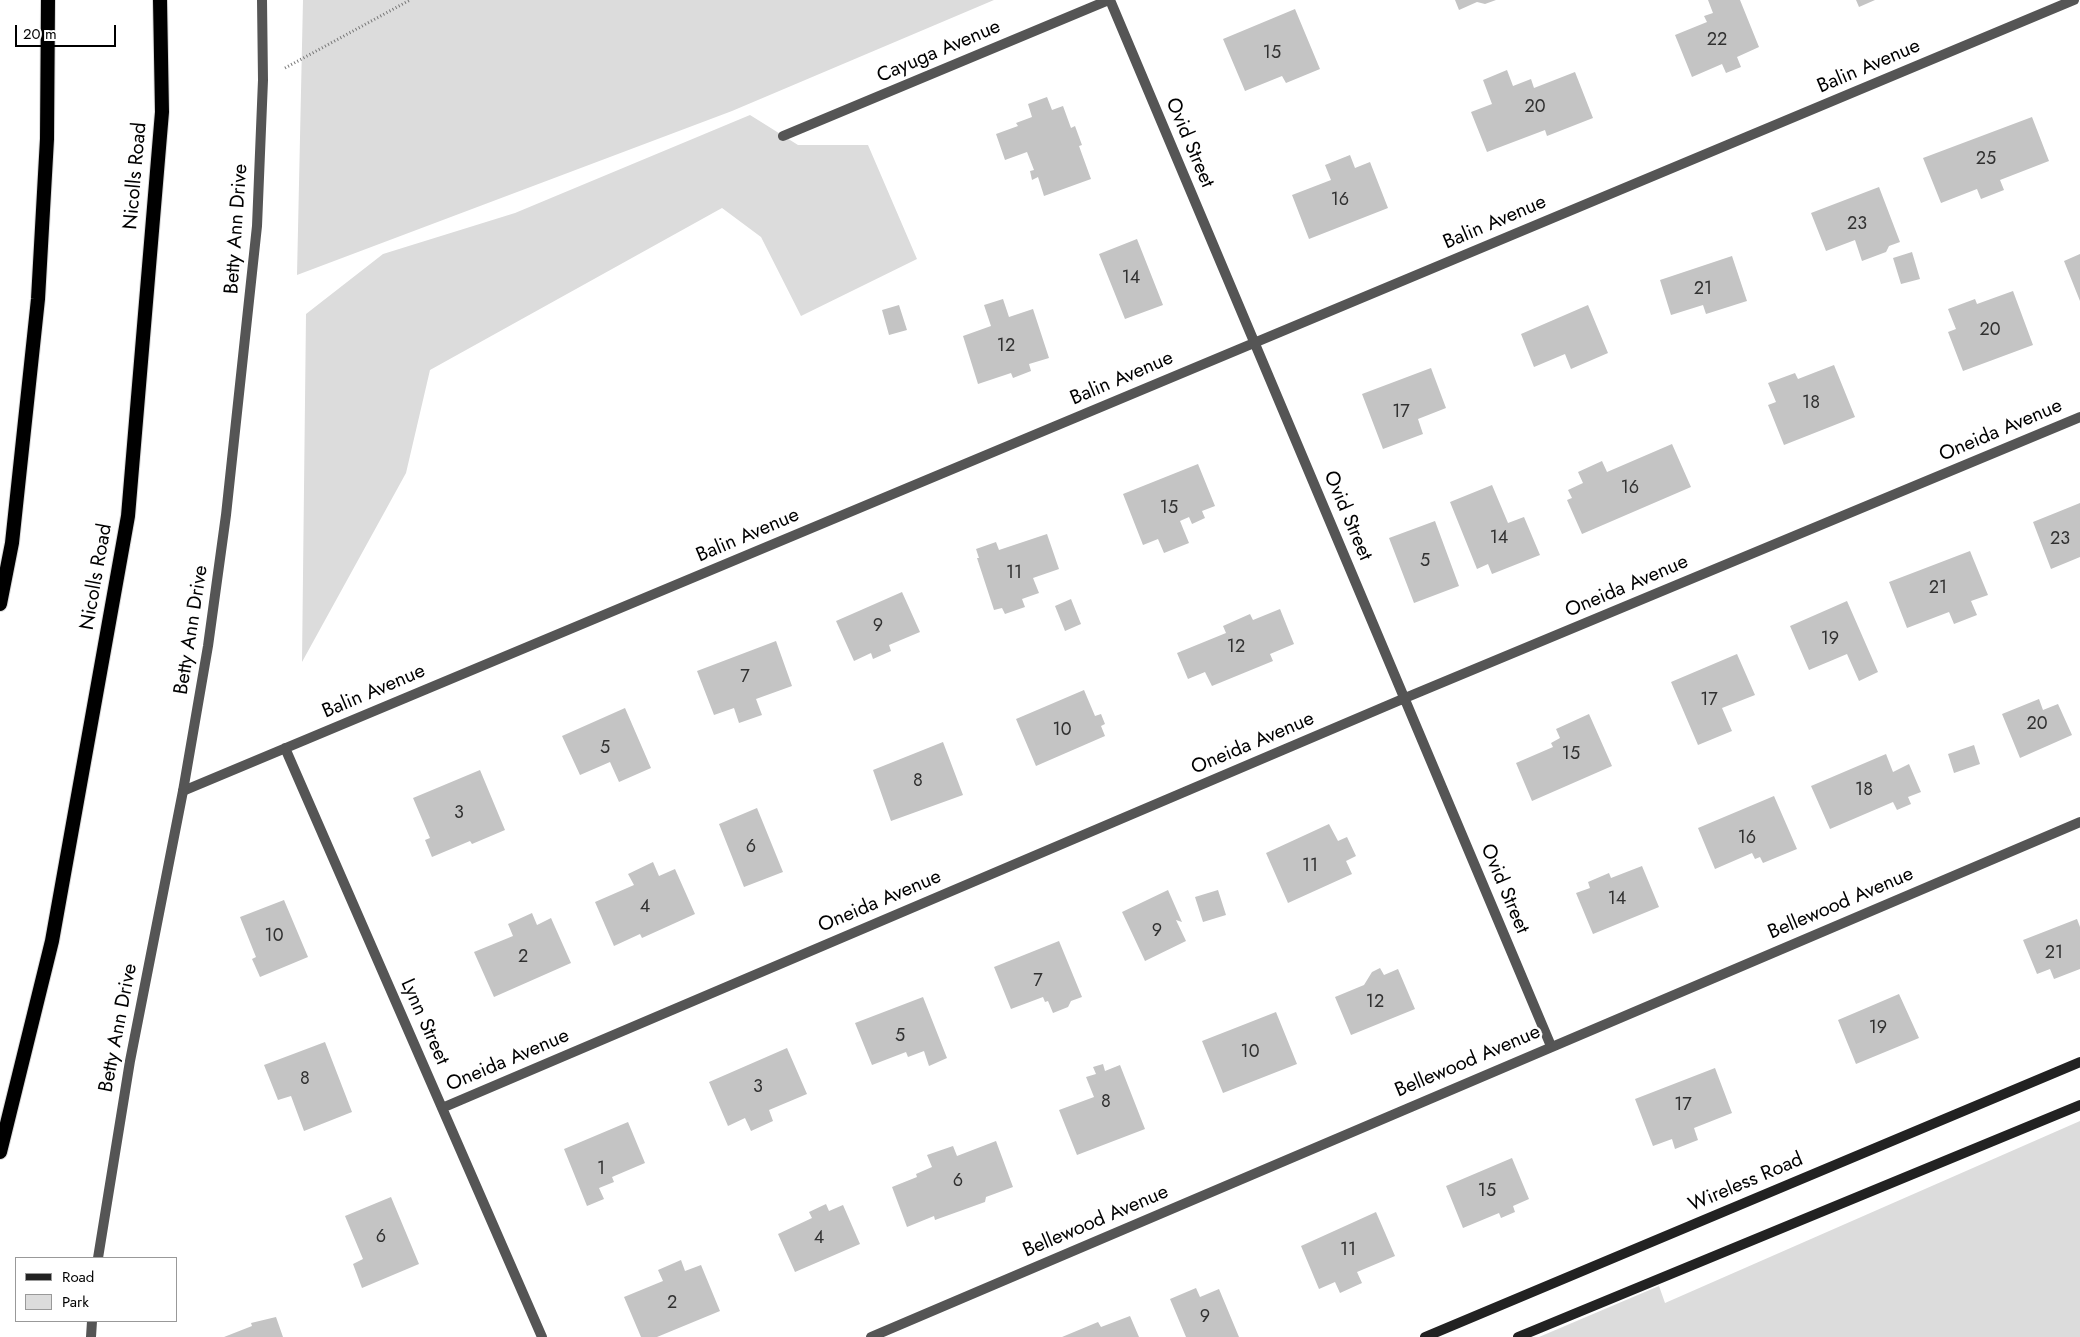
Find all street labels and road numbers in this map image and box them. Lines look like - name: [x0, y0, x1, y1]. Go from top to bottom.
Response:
- street label: Cayuga Avenue: [874, 15, 1004, 89]
- street label: Balin Avenue: [1814, 35, 1924, 99]
- street label: Ovid Street: [1159, 94, 1219, 192]
- street label: Nicolls Road: [119, 121, 153, 231]
- street label: Betty Ann Drive: [220, 163, 254, 295]
- street label: Balin Avenue: [1440, 191, 1550, 255]
- street label: Balin Avenue: [1067, 347, 1177, 411]
- street label: Oneida Avenue: [1936, 394, 2066, 468]
- street label: Ovid Street: [1317, 467, 1377, 565]
- street label: Balin Avenue: [693, 504, 803, 568]
- street label: Nicolls Road: [76, 522, 118, 632]
- street label: Oneida Avenue: [1562, 550, 1692, 624]
- street label: Betty Ann Drive: [170, 564, 214, 696]
- street label: Balin Avenue: [319, 660, 429, 724]
- street label: Oneida Avenue: [1188, 707, 1318, 781]
- street label: Ovid Street: [1474, 840, 1534, 938]
- street label: Bellewood Avenue: [1765, 863, 1917, 945]
- street label: Oneida Avenue: [815, 865, 945, 939]
- street label: Betty Ann Drive: [95, 962, 143, 1094]
- street label: Lynn Street: [394, 975, 454, 1069]
- street label: Bellewood Avenue: [1392, 1021, 1544, 1103]
- street label: Oneida Avenue: [443, 1024, 573, 1098]
- street label: Wireless Road: [1685, 1148, 1807, 1218]
- street label: Bellewood Avenue: [1020, 1181, 1172, 1263]

